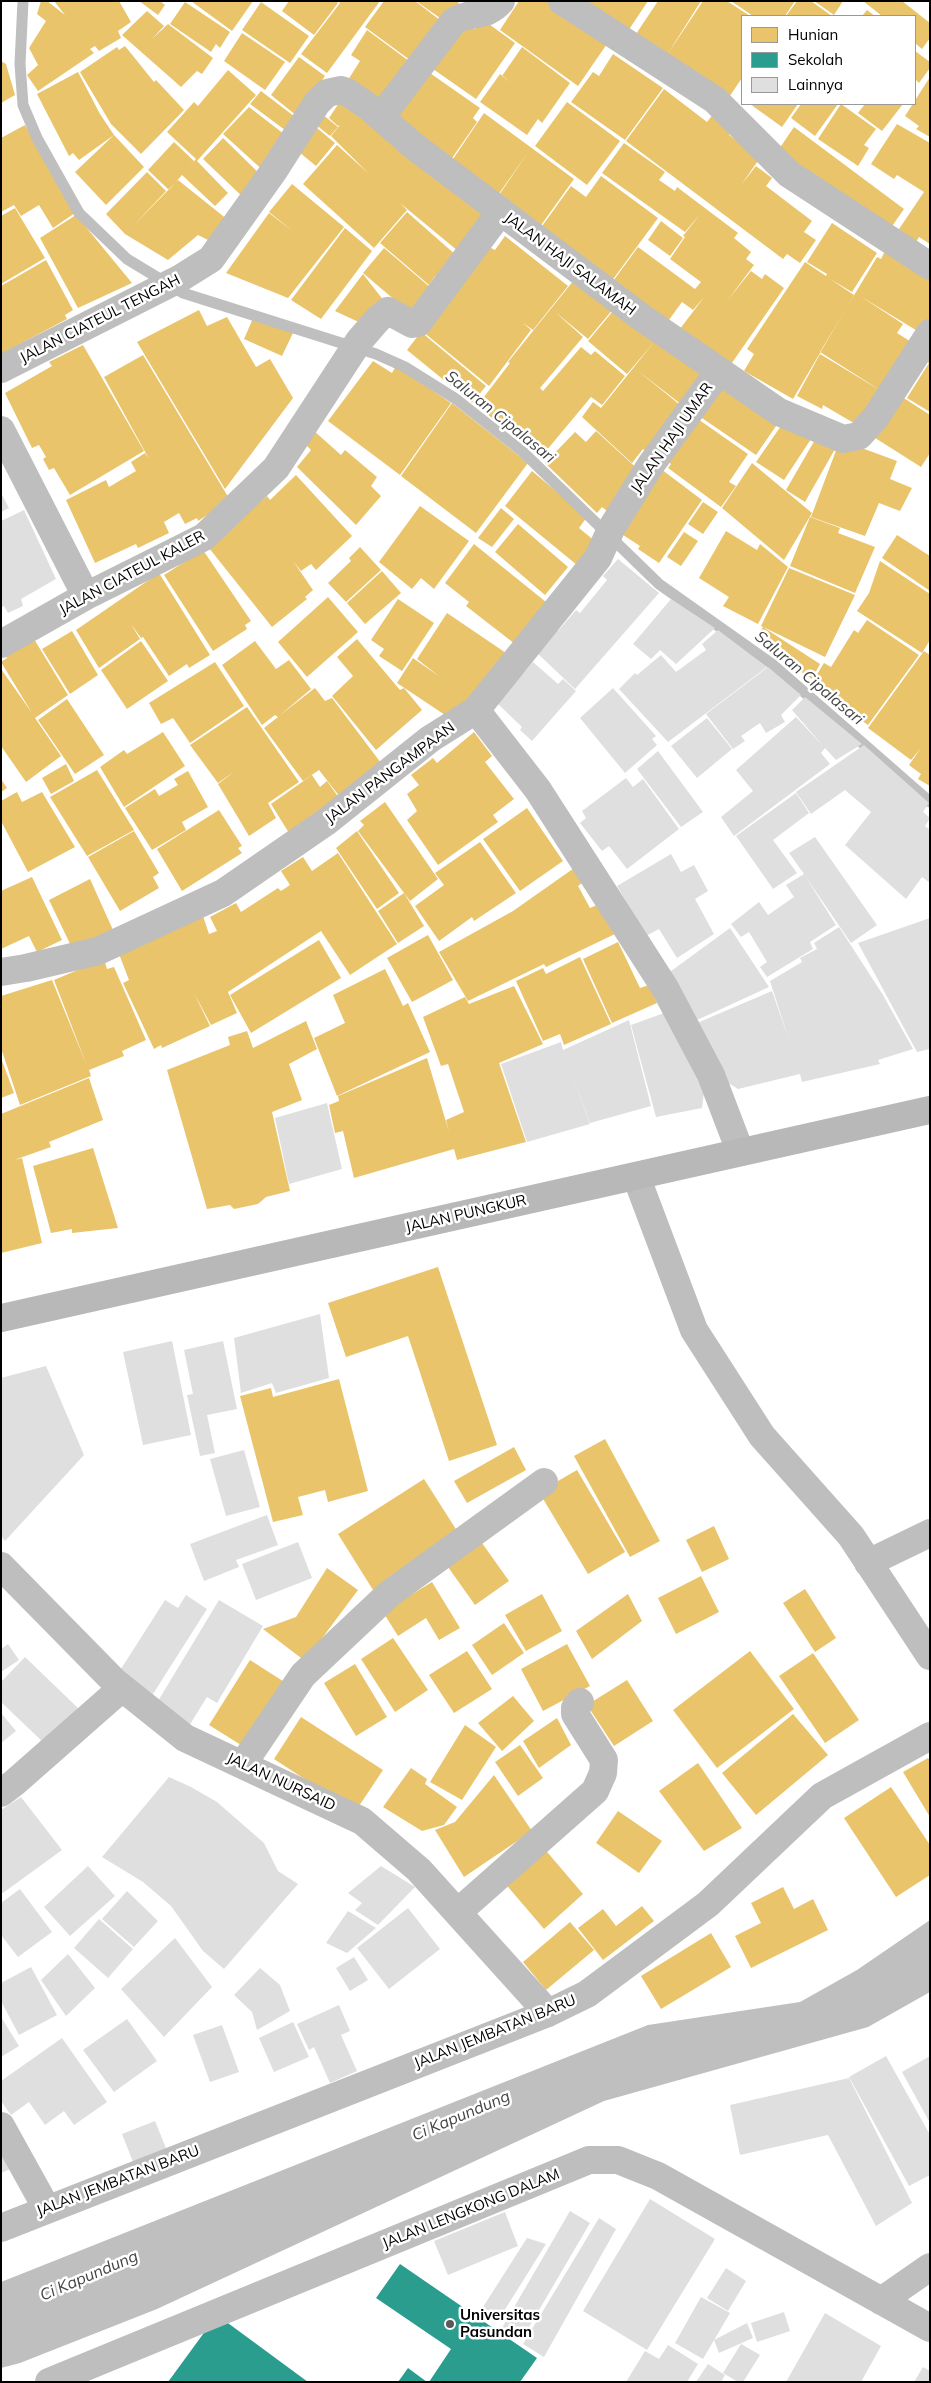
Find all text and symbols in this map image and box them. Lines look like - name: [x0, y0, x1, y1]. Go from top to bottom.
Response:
- legend: [741, 15, 916, 105]
- text: Hunian: [788, 25, 838, 44]
- text: Sekolah: [788, 50, 843, 69]
- text: Lainnya: [788, 75, 843, 94]
- street label: JALAN HAJI SALAMAH: [501, 209, 639, 319]
- street label: JALAN CIATEUL TENGAH: [17, 271, 183, 367]
- water label: Saluran Cipalasari: [441, 367, 559, 467]
- street label: JALAN HAJI UMAR: [627, 379, 717, 497]
- street label: JALAN CIATEUL KALER: [56, 527, 208, 619]
- water label: Saluran Cipalasari: [751, 627, 867, 729]
- street label: JALAN PANGAMPAAN: [322, 718, 458, 828]
- street label: JALAN PUNGKUR: [404, 1191, 528, 1237]
- street label: JALAN NURSAID: [224, 1749, 338, 1815]
- street label: JALAN JEMBATAN BARU: [411, 1991, 579, 2073]
- water label: Ci Kapundung: [409, 2087, 513, 2145]
- street label: JALAN JEMBATAN BARU: [34, 2142, 202, 2220]
- street label: JALAN LENGKONG DALAM: [380, 2165, 562, 2253]
- water label: Ci Kapundung: [37, 2247, 141, 2305]
- place label: Universitas Pasundan: [460, 2306, 540, 2341]
- marker: Universitas Pasundan: [444, 2318, 456, 2330]

